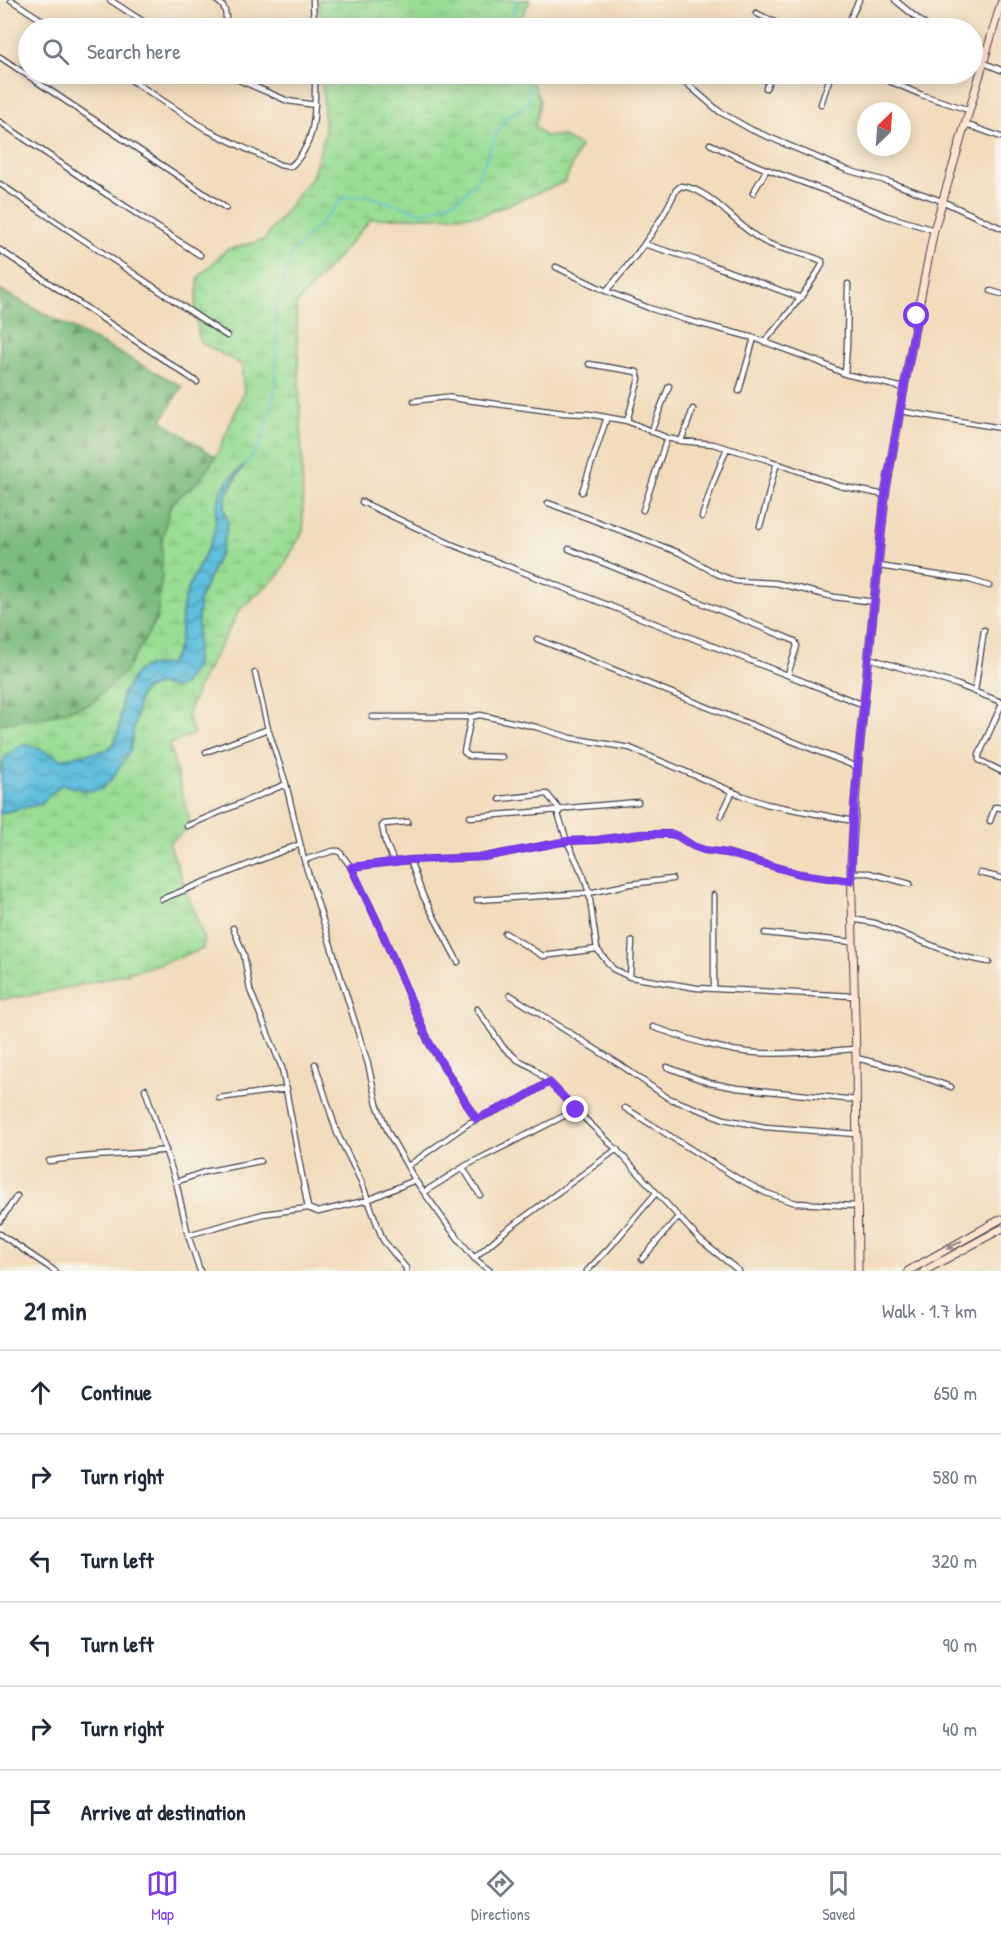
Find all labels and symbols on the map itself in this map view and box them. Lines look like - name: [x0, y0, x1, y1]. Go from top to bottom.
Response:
- north arrow: [857, 102, 911, 156]
- route start: [903, 302, 929, 328]
- route end: [562, 1096, 588, 1122]
- one-way arrow: [945, 1240, 962, 1250]

